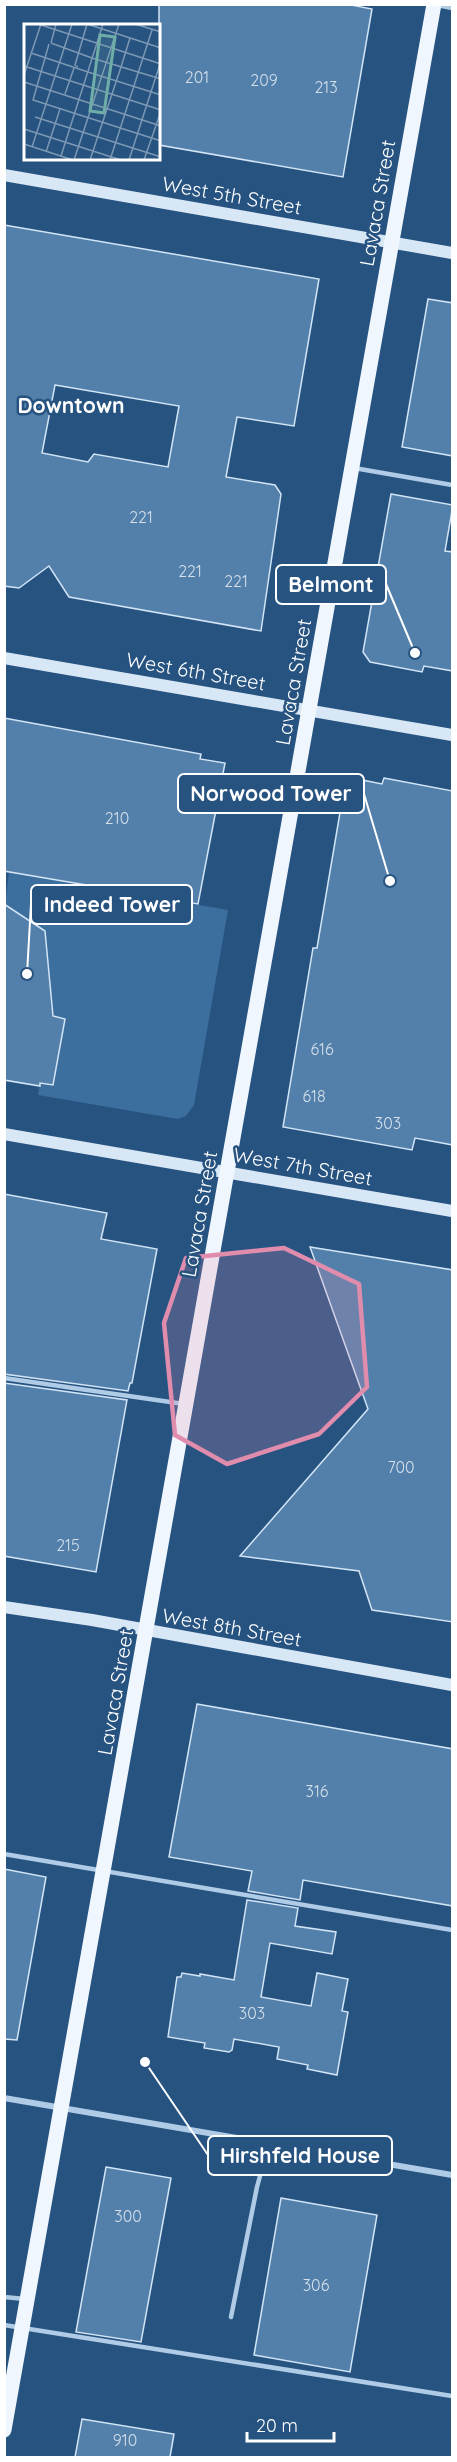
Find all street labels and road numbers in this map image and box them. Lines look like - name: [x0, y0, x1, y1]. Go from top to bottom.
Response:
- street label: Lavaca Street: [354, 138, 400, 268]
- street label: West 5th Street: [160, 170, 304, 220]
- street label: Lavaca Street: [270, 617, 316, 747]
- street label: West 6th Street: [124, 646, 268, 696]
- street label: West 7th Street: [232, 1141, 375, 1191]
- street label: Lavaca Street: [176, 1149, 222, 1279]
- street label: West 8th Street: [160, 1602, 304, 1652]
- street label: Lavaca Street: [92, 1627, 138, 1757]

